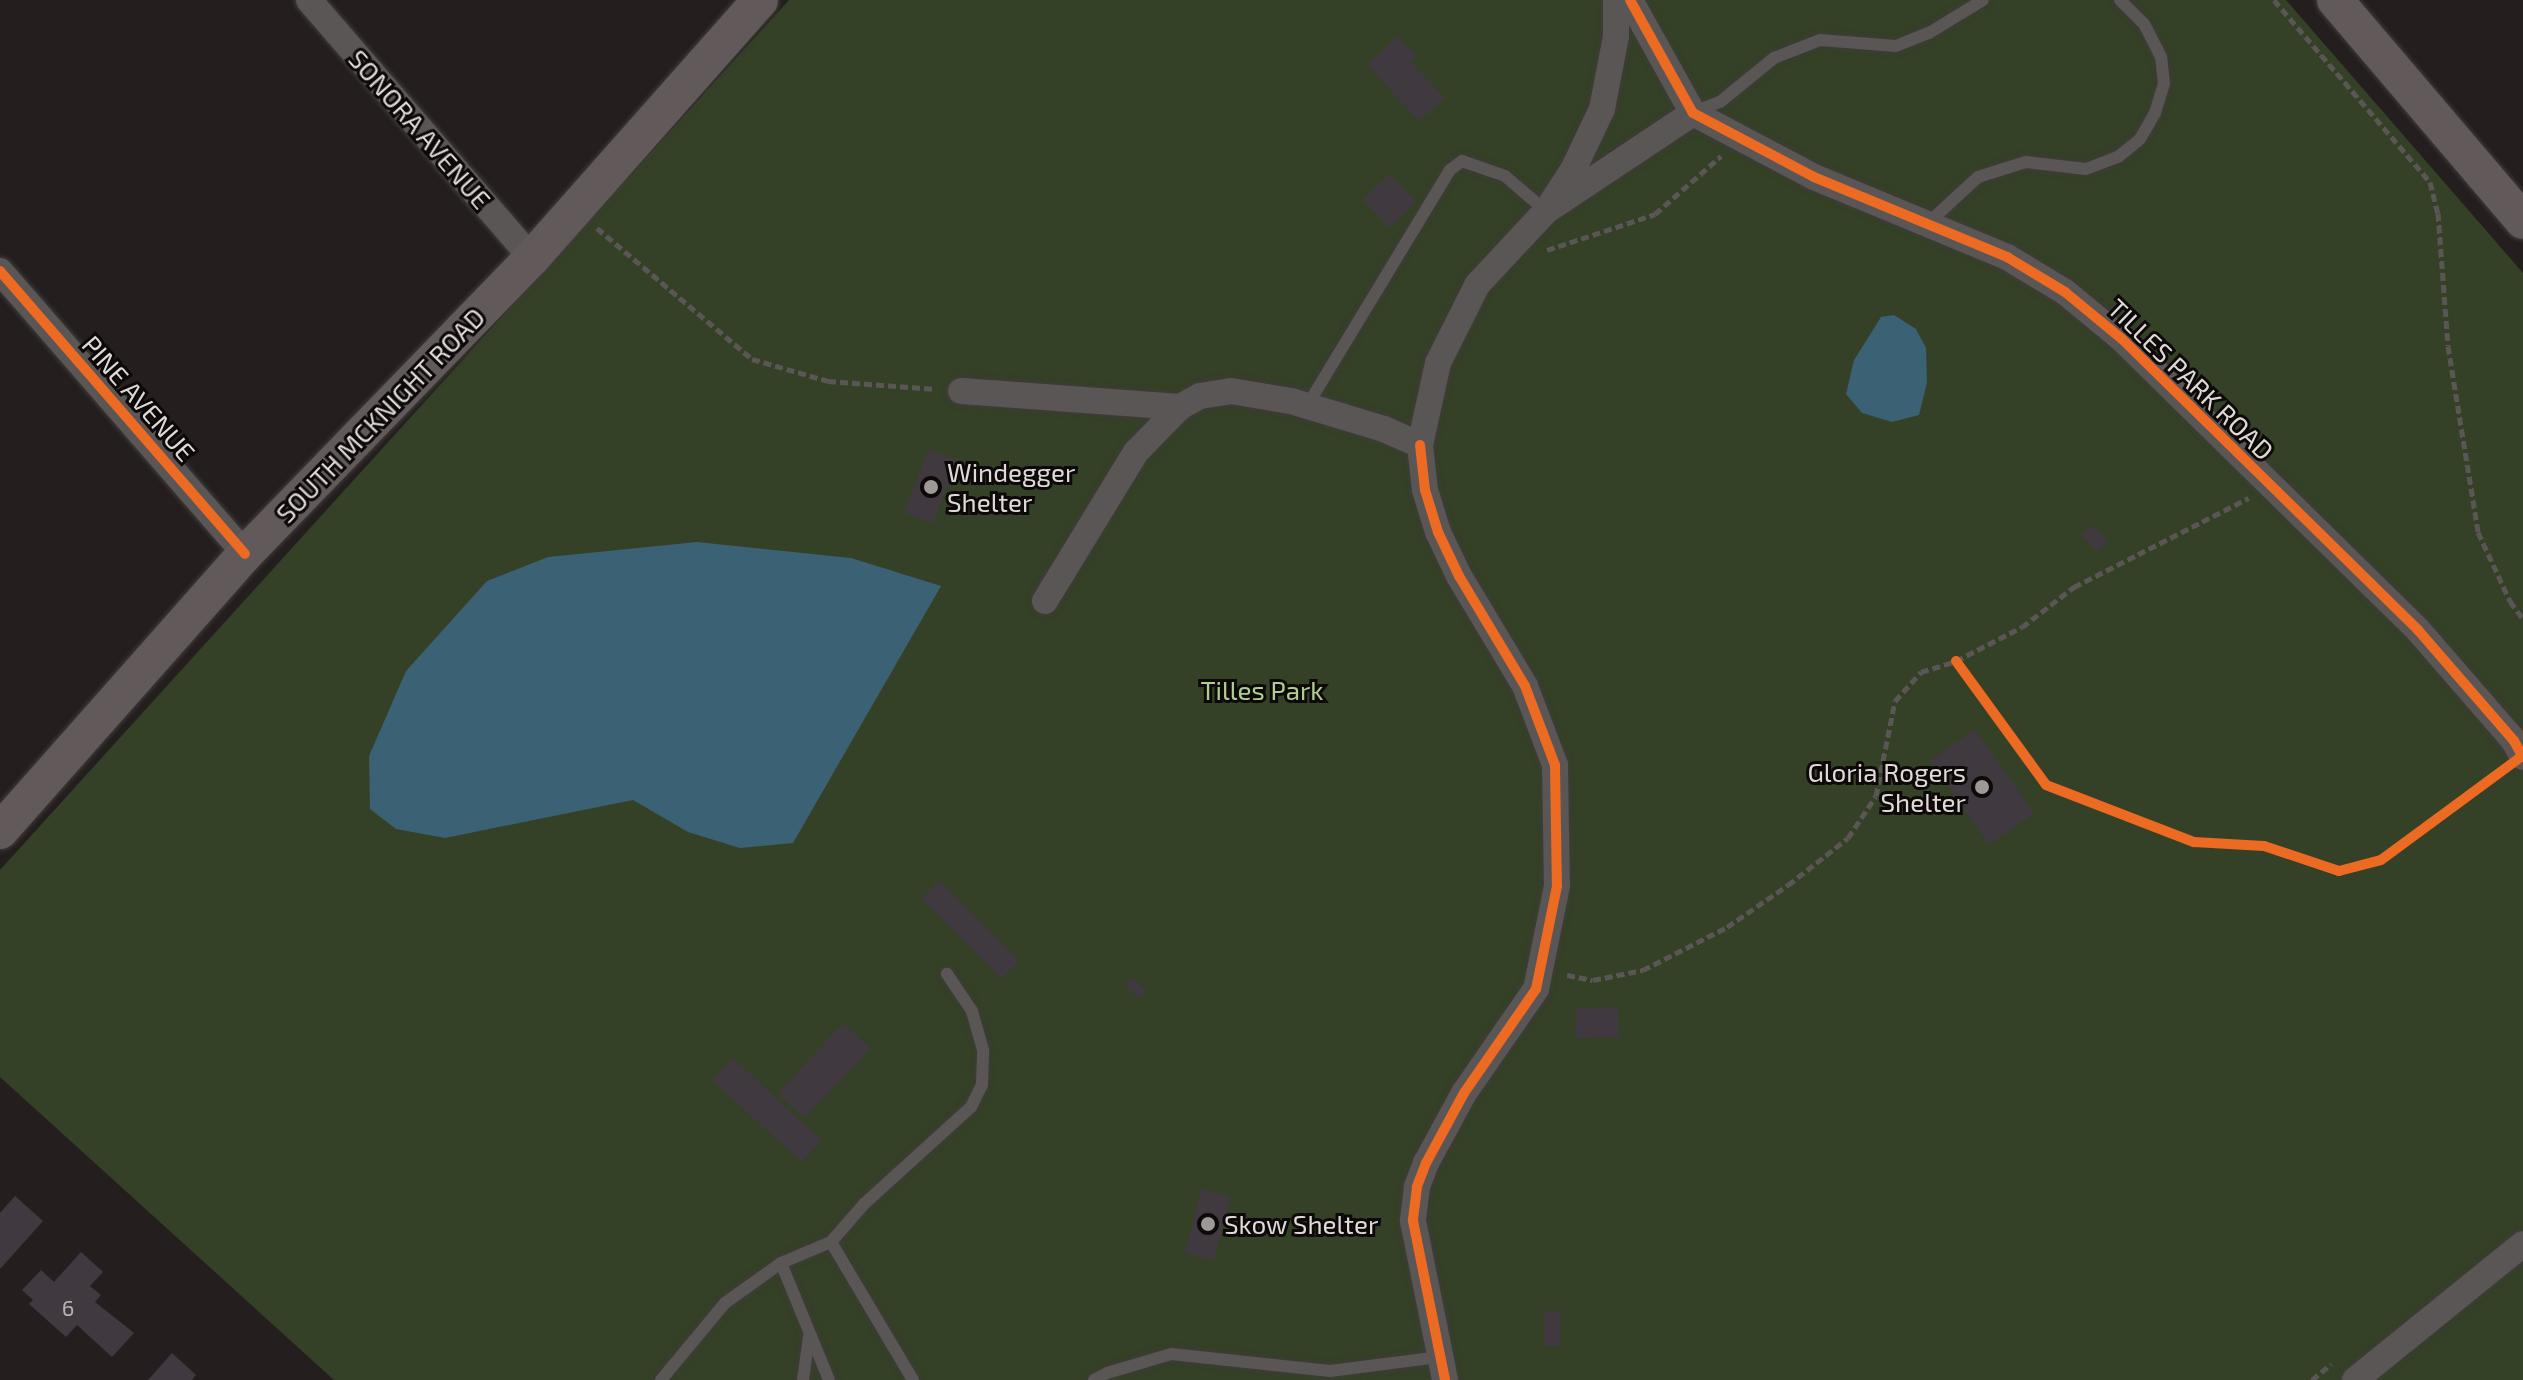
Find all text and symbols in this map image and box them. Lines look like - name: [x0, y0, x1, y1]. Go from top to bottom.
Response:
- street label: SONORA AVENUE: [342, 43, 498, 215]
- street label: TILLES PARK ROAD: [2102, 292, 2280, 466]
- street label: SOUTH MCKNIGHT ROAD: [269, 301, 491, 529]
- street label: PINE AVENUE: [76, 329, 202, 467]
- place label: Windegger Shelter: [947, 456, 1075, 518]
- marker: Windegger Shelter: [922, 478, 940, 496]
- park label: Tilles Park: [1200, 674, 1324, 706]
- place label: Gloria Rogers Shelter: [1808, 756, 1966, 818]
- marker: Gloria Rogers Shelter: [1973, 778, 1991, 796]
- place label: Skow Shelter: [1224, 1208, 1379, 1240]
- marker: Skow Shelter: [1199, 1215, 1217, 1233]
- house number: 6: [62, 1295, 74, 1321]

